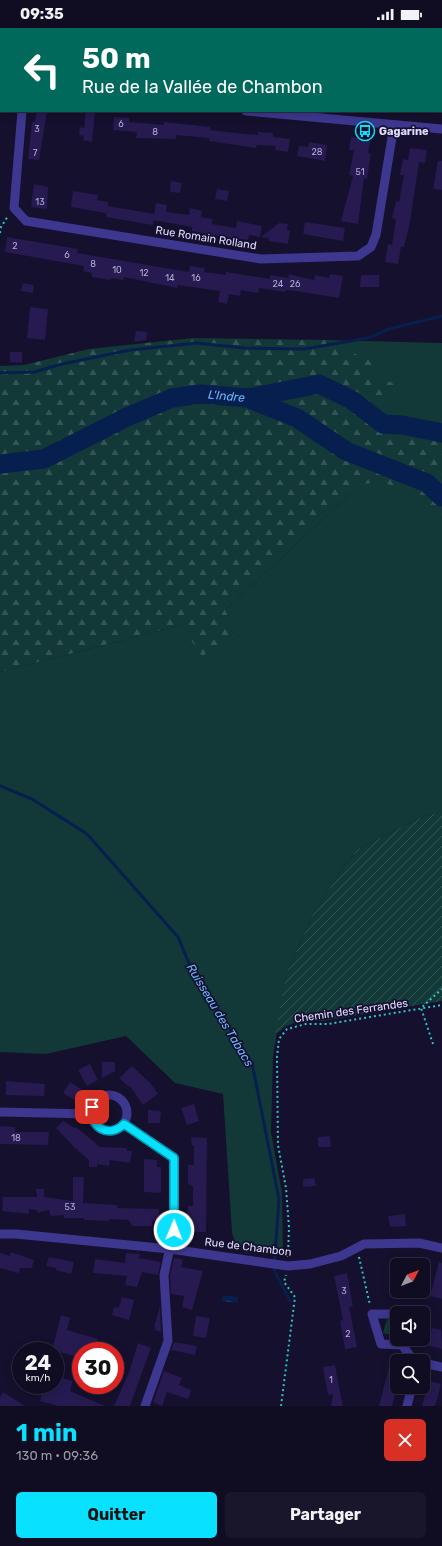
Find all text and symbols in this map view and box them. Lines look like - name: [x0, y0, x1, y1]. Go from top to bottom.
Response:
- text: 09:35: [20, 5, 64, 23]
- text: 50 m: [82, 42, 151, 75]
- icon: left: [16, 44, 68, 96]
- text: Rue de la Vallée de Chambon: [82, 76, 323, 98]
- house number: 6: [118, 119, 124, 129]
- bus stop icon: Gagarine: [354, 120, 376, 142]
- house number: 3: [34, 124, 40, 134]
- place label: Gagarine: [379, 125, 429, 138]
- house number: 8: [152, 127, 158, 137]
- house number: 28: [311, 147, 323, 157]
- house number: 7: [33, 148, 38, 158]
- house number: 51: [355, 167, 365, 177]
- house number: 13: [35, 197, 45, 207]
- street label: Rue Romain Rolland: [155, 224, 257, 252]
- house number: 2: [12, 241, 18, 251]
- house number: 6: [64, 250, 70, 260]
- house number: 8: [90, 259, 96, 269]
- house number: 10: [112, 265, 122, 275]
- house number: 12: [139, 268, 149, 278]
- house number: 14: [165, 273, 175, 283]
- house number: 16: [191, 273, 201, 283]
- house number: 24: [273, 279, 284, 289]
- house number: 26: [290, 279, 301, 289]
- water label: L'Indre: [207, 388, 246, 405]
- water label: Ruisseau des Tabacs: [184, 961, 256, 1069]
- street label: Chemin des Ferrandes: [293, 997, 409, 1025]
- pin: [75, 1090, 109, 1124]
- icon: arrive: [81, 1096, 103, 1118]
- house number: 18: [11, 1133, 21, 1143]
- house number: 53: [65, 1202, 75, 1212]
- position arrow: [153, 1209, 195, 1251]
- street label: Rue de Chambon: [204, 1235, 292, 1259]
- north arrow: [390, 1258, 430, 1298]
- map controls: [390, 1258, 430, 1394]
- house number: 3: [341, 1286, 347, 1296]
- button: sound: [390, 1306, 430, 1346]
- house number: 2: [345, 1329, 351, 1339]
- speed limit sign: 30: [72, 1342, 124, 1394]
- text: 24: [25, 1351, 51, 1375]
- button: search: [390, 1354, 430, 1394]
- text: km/h: [26, 1372, 50, 1384]
- house number: 1: [329, 1375, 333, 1385]
- text: 1 min: [16, 1419, 77, 1447]
- button: close: [384, 1419, 426, 1461]
- text: 130 m · 09:36: [16, 1448, 98, 1463]
- button: Quitter: [16, 1492, 217, 1538]
- button: Partager: [225, 1492, 426, 1538]

